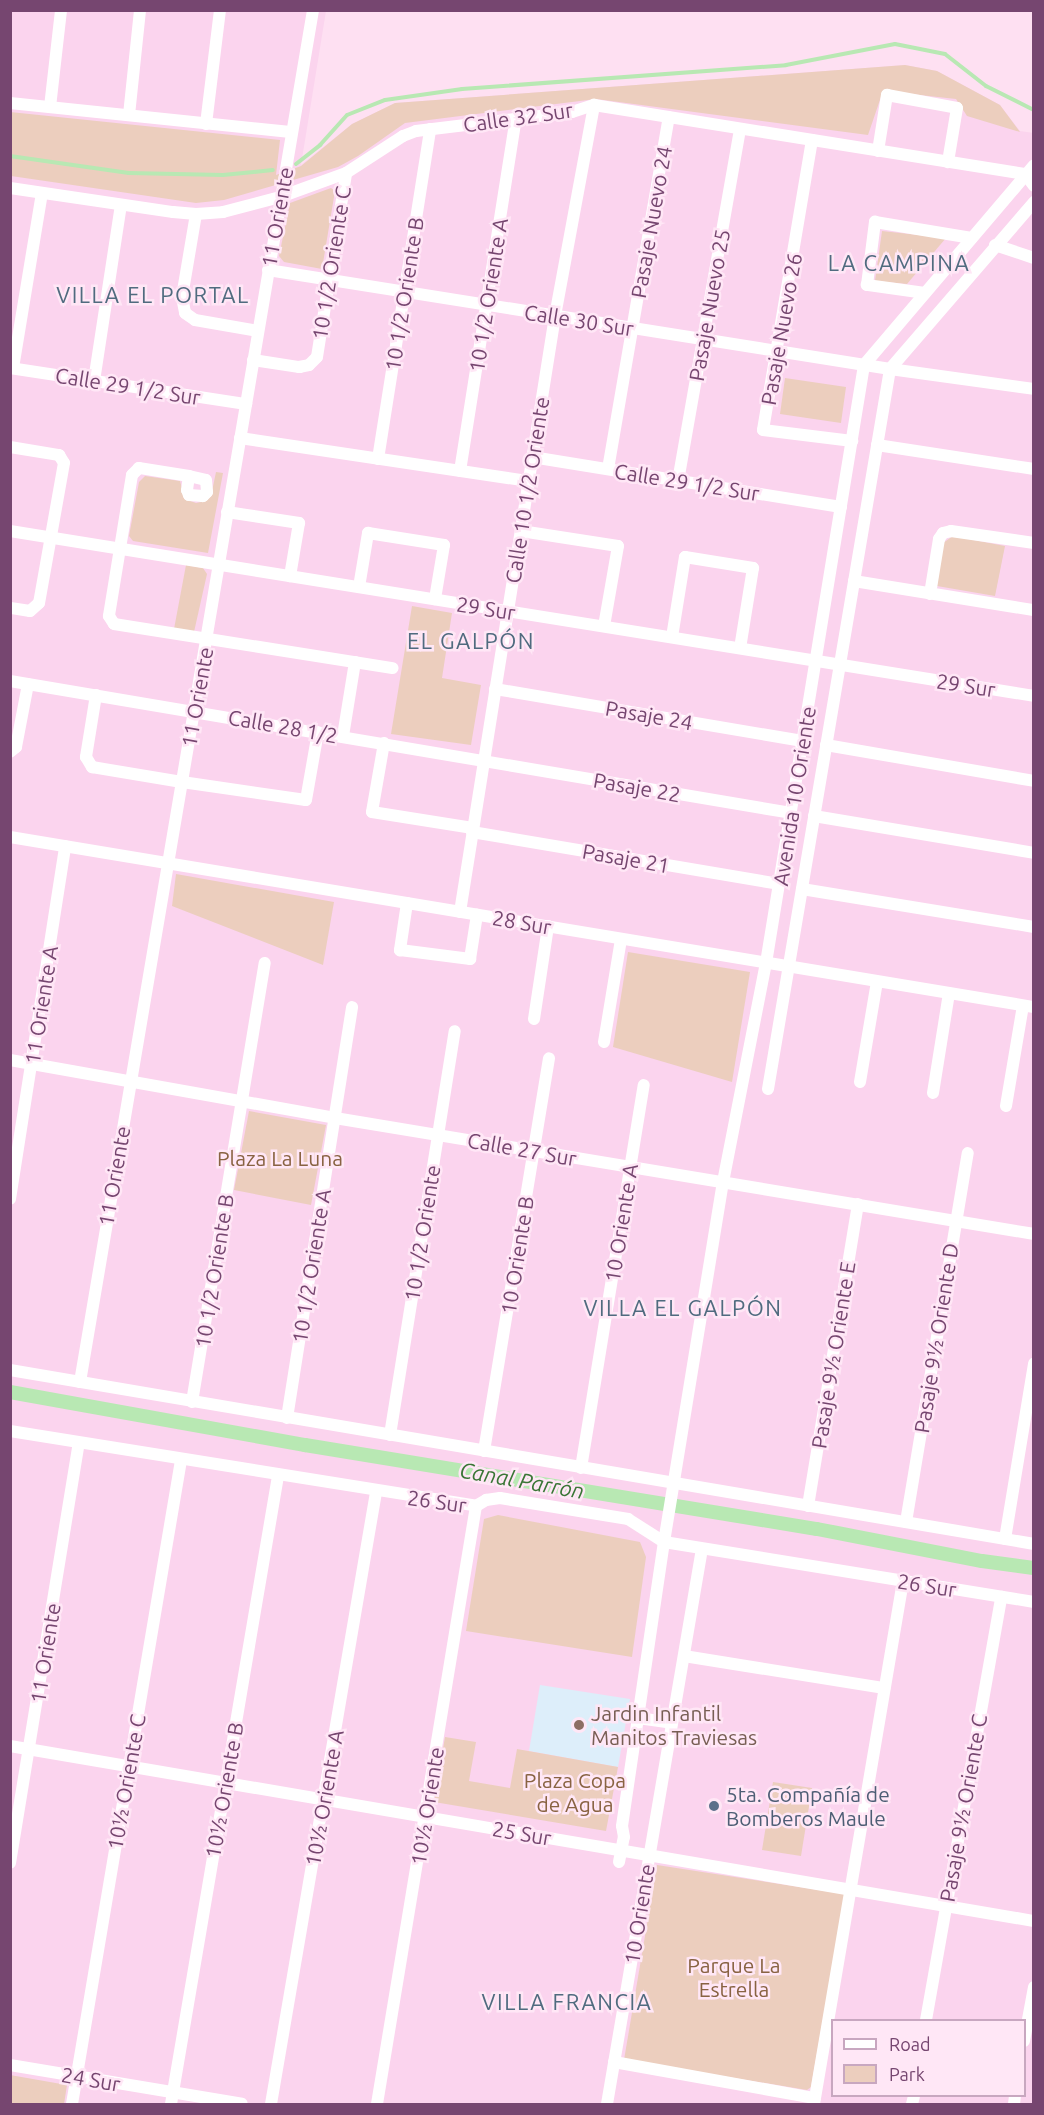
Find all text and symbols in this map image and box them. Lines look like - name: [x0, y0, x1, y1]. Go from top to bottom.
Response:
- street label: Calle 32 Sur: [462, 97, 574, 137]
- street label: Pasaje Nuevo 24: [625, 144, 677, 300]
- street label: 11 Oriente: [256, 165, 298, 269]
- street label: 10 1/2 Oriente C: [306, 184, 356, 342]
- street label: 10 1/2 Oriente B: [379, 215, 429, 373]
- street label: 10 1/2 Oriente A: [463, 216, 513, 374]
- street label: Pasaje Nuevo 25: [683, 227, 735, 383]
- district label: LA CAMPINA: [828, 250, 970, 276]
- street label: Pasaje Nuevo 26: [755, 251, 807, 407]
- district label: VILLA EL PORTAL: [56, 282, 250, 308]
- street label: Calle 30 Sur: [522, 299, 636, 341]
- street label: Calle 29 1/2 Sur: [54, 362, 202, 410]
- street label: Calle 10 1/2 Oriente: [500, 395, 554, 585]
- street label: Calle 29 1/2 Sur: [613, 458, 761, 506]
- street label: 29 Sur: [455, 591, 517, 625]
- district label: EL GALPÓN: [407, 628, 535, 654]
- street label: 11 Oriente: [176, 645, 218, 749]
- street label: 29 Sur: [935, 668, 997, 702]
- street label: Pasaje 24: [603, 695, 695, 735]
- street label: Calle 28 1/2: [226, 704, 340, 748]
- street label: Avenida 10 Oriente: [767, 704, 821, 888]
- street label: Pasaje 22: [591, 767, 683, 807]
- street label: Pasaje 21: [580, 838, 672, 878]
- street label: 28 Sur: [491, 904, 553, 940]
- street label: 11 Oriente A: [19, 944, 63, 1066]
- street label: 11 Oriente: [93, 1124, 135, 1228]
- street label: Calle 27 Sur: [465, 1127, 579, 1171]
- park label: Plaza La Luna: [217, 1145, 343, 1171]
- street label: 10 Oriente A: [599, 1162, 643, 1284]
- street label: 10 1/2 Oriente: [399, 1163, 445, 1303]
- street label: 10 1/2 Oriente A: [286, 1187, 336, 1345]
- street label: 10 1/2 Oriente B: [189, 1192, 239, 1350]
- street label: 10 Oriente B: [495, 1194, 539, 1316]
- street label: Pasaje 9½ Oriente D: [909, 1241, 963, 1435]
- street label: Pasaje 9½ Oriente E: [806, 1260, 860, 1450]
- district label: VILLA EL GALPÓN: [583, 1295, 783, 1321]
- water label: Canal Parrón: [458, 1456, 586, 1504]
- street label: 26 Sur: [406, 1484, 468, 1518]
- street label: 26 Sur: [896, 1568, 958, 1602]
- street label: 11 Oriente: [25, 1601, 65, 1705]
- place label: Jardin Infantil Manitos Traviesas: [591, 1700, 757, 1750]
- street label: 10½ Oriente C: [102, 1712, 150, 1852]
- street label: Pasaje 9½ Oriente C: [934, 1712, 992, 1904]
- marker: Jardin Infantil Manitos Traviesas: [572, 1718, 586, 1732]
- street label: 10½ Oriente B: [200, 1720, 248, 1860]
- street label: 10½ Oriente A: [300, 1728, 348, 1868]
- street label: 10½ Oriente: [405, 1745, 449, 1867]
- park label: Plaza Copa de Agua: [524, 1767, 626, 1817]
- place label: 5ta. Compañía de Bomberos Maule: [726, 1781, 890, 1831]
- marker: 5ta. Compañía de Bomberos Maule: [707, 1799, 721, 1813]
- street label: 25 Sur: [491, 1815, 553, 1851]
- street label: 10 Oriente: [619, 1862, 659, 1966]
- park label: Parque La Estrella: [687, 1952, 781, 2002]
- district label: VILLA FRANCIA: [482, 1989, 652, 2015]
- legend: [831, 2019, 1026, 2097]
- text: Road: [889, 2034, 931, 2054]
- street label: 24 Sur: [60, 2061, 122, 2097]
- text: Park: [889, 2064, 925, 2084]

